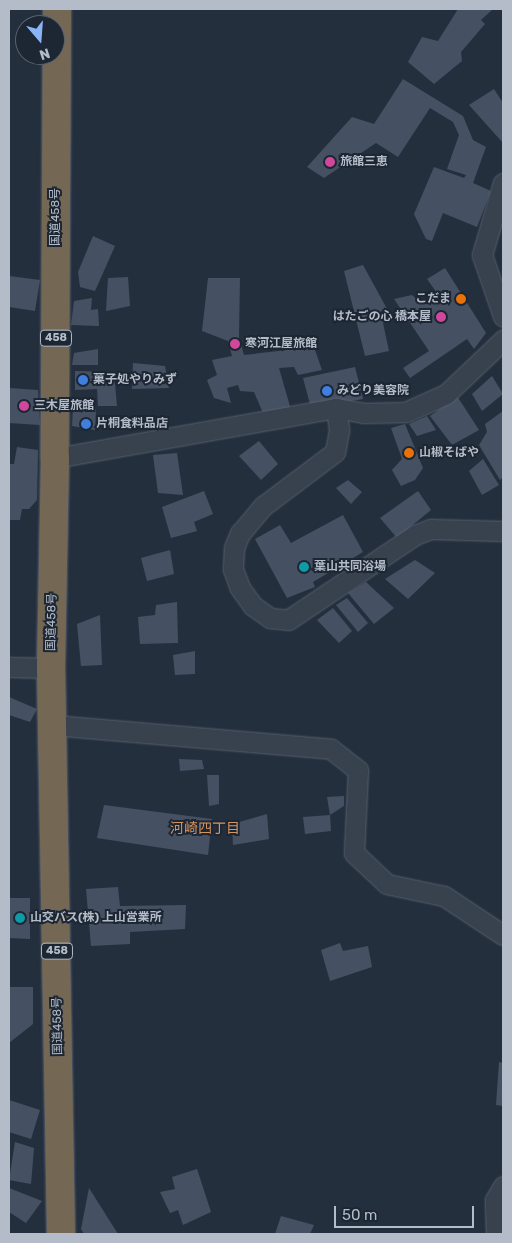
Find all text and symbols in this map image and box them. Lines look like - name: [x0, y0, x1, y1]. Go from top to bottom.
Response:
- north arrow: [15, 15, 65, 65]
- text: N: [37, 44, 52, 63]
- place label: 旅館三恵: [340, 155, 388, 169]
- marker: 旅館三恵: [324, 156, 336, 168]
- street label: 国道458号: [49, 188, 63, 246]
- place label: こだま: [415, 292, 451, 306]
- marker: こだま: [455, 293, 467, 305]
- place label: はたごの心 橋本屋: [332, 310, 431, 324]
- marker: はたごの心 橋本屋: [435, 311, 447, 323]
- road number: 458: [40, 329, 72, 346]
- place label: 寒河江屋旅館: [245, 337, 317, 351]
- marker: 寒河江屋旅館: [229, 338, 241, 350]
- place label: 菓子処やりみず: [93, 373, 177, 387]
- marker: 菓子処やりみず: [77, 374, 89, 386]
- place label: みどり美容院: [337, 384, 409, 398]
- marker: みどり美容院: [321, 385, 333, 397]
- place label: 三木屋旅館: [34, 399, 94, 413]
- marker: 三木屋旅館: [18, 400, 30, 412]
- place label: 片桐食料品店: [96, 417, 168, 431]
- marker: 片桐食料品店: [80, 418, 92, 430]
- place label: 山椒そばや: [419, 446, 479, 460]
- marker: 山椒そばや: [403, 447, 415, 459]
- place label: 葉山共同浴場: [314, 560, 386, 574]
- marker: 葉山共同浴場: [298, 561, 310, 573]
- street label: 国道458号: [44, 593, 60, 651]
- district label: 河崎四丁目: [170, 821, 240, 837]
- place label: 山交バス(株) 上山営業所: [30, 911, 162, 925]
- marker: 山交バス(株) 上山営業所: [14, 912, 26, 924]
- road number: 458: [41, 942, 73, 959]
- street label: 国道458号: [50, 997, 66, 1055]
- scale bar: [337, 1196, 477, 1228]
- text: 50 m: [342, 1206, 377, 1224]

